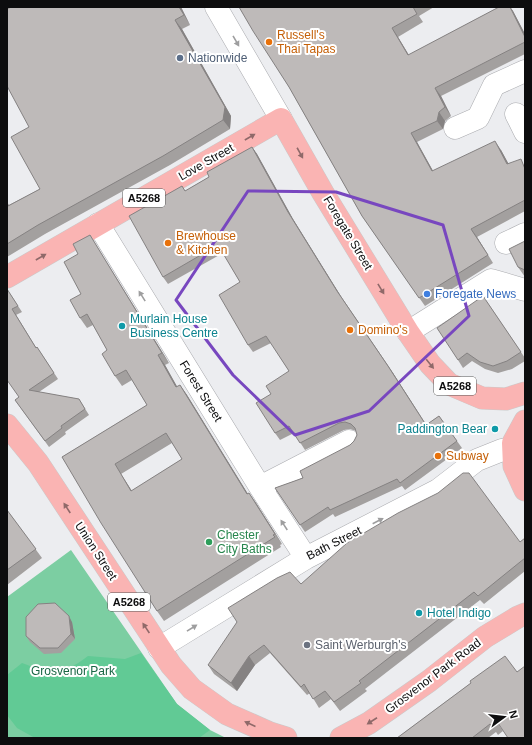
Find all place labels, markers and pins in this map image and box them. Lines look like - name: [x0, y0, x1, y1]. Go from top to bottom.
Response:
- place label: Russell's Thai Tapas: [277, 28, 335, 56]
- marker: Russell's Thai Tapas: [264, 37, 274, 47]
- place label: Nationwide: [188, 51, 248, 65]
- marker: Nationwide: [175, 53, 185, 63]
- place label: Brewhouse & Kitchen: [176, 229, 236, 257]
- marker: Brewhouse & Kitchen: [163, 238, 173, 248]
- place label: Foregate News: [435, 287, 516, 301]
- marker: Foregate News: [422, 289, 432, 299]
- place label: Murlain House Business Centre: [130, 312, 218, 340]
- marker: Murlain House Business Centre: [117, 321, 127, 331]
- place label: Domino's: [358, 323, 408, 337]
- marker: Domino's: [345, 325, 355, 335]
- place label: Paddington Bear: [398, 422, 487, 436]
- marker: Paddington Bear: [490, 424, 500, 434]
- place label: Subway: [446, 449, 489, 463]
- marker: Subway: [433, 451, 443, 461]
- place label: Chester City Baths: [217, 528, 272, 556]
- marker: Chester City Baths: [204, 537, 214, 547]
- place label: Hotel Indigo: [427, 606, 491, 620]
- marker: Hotel Indigo: [414, 608, 424, 618]
- place label: Saint Werburgh's: [315, 638, 406, 652]
- marker: Saint Werburgh's: [302, 640, 312, 650]

